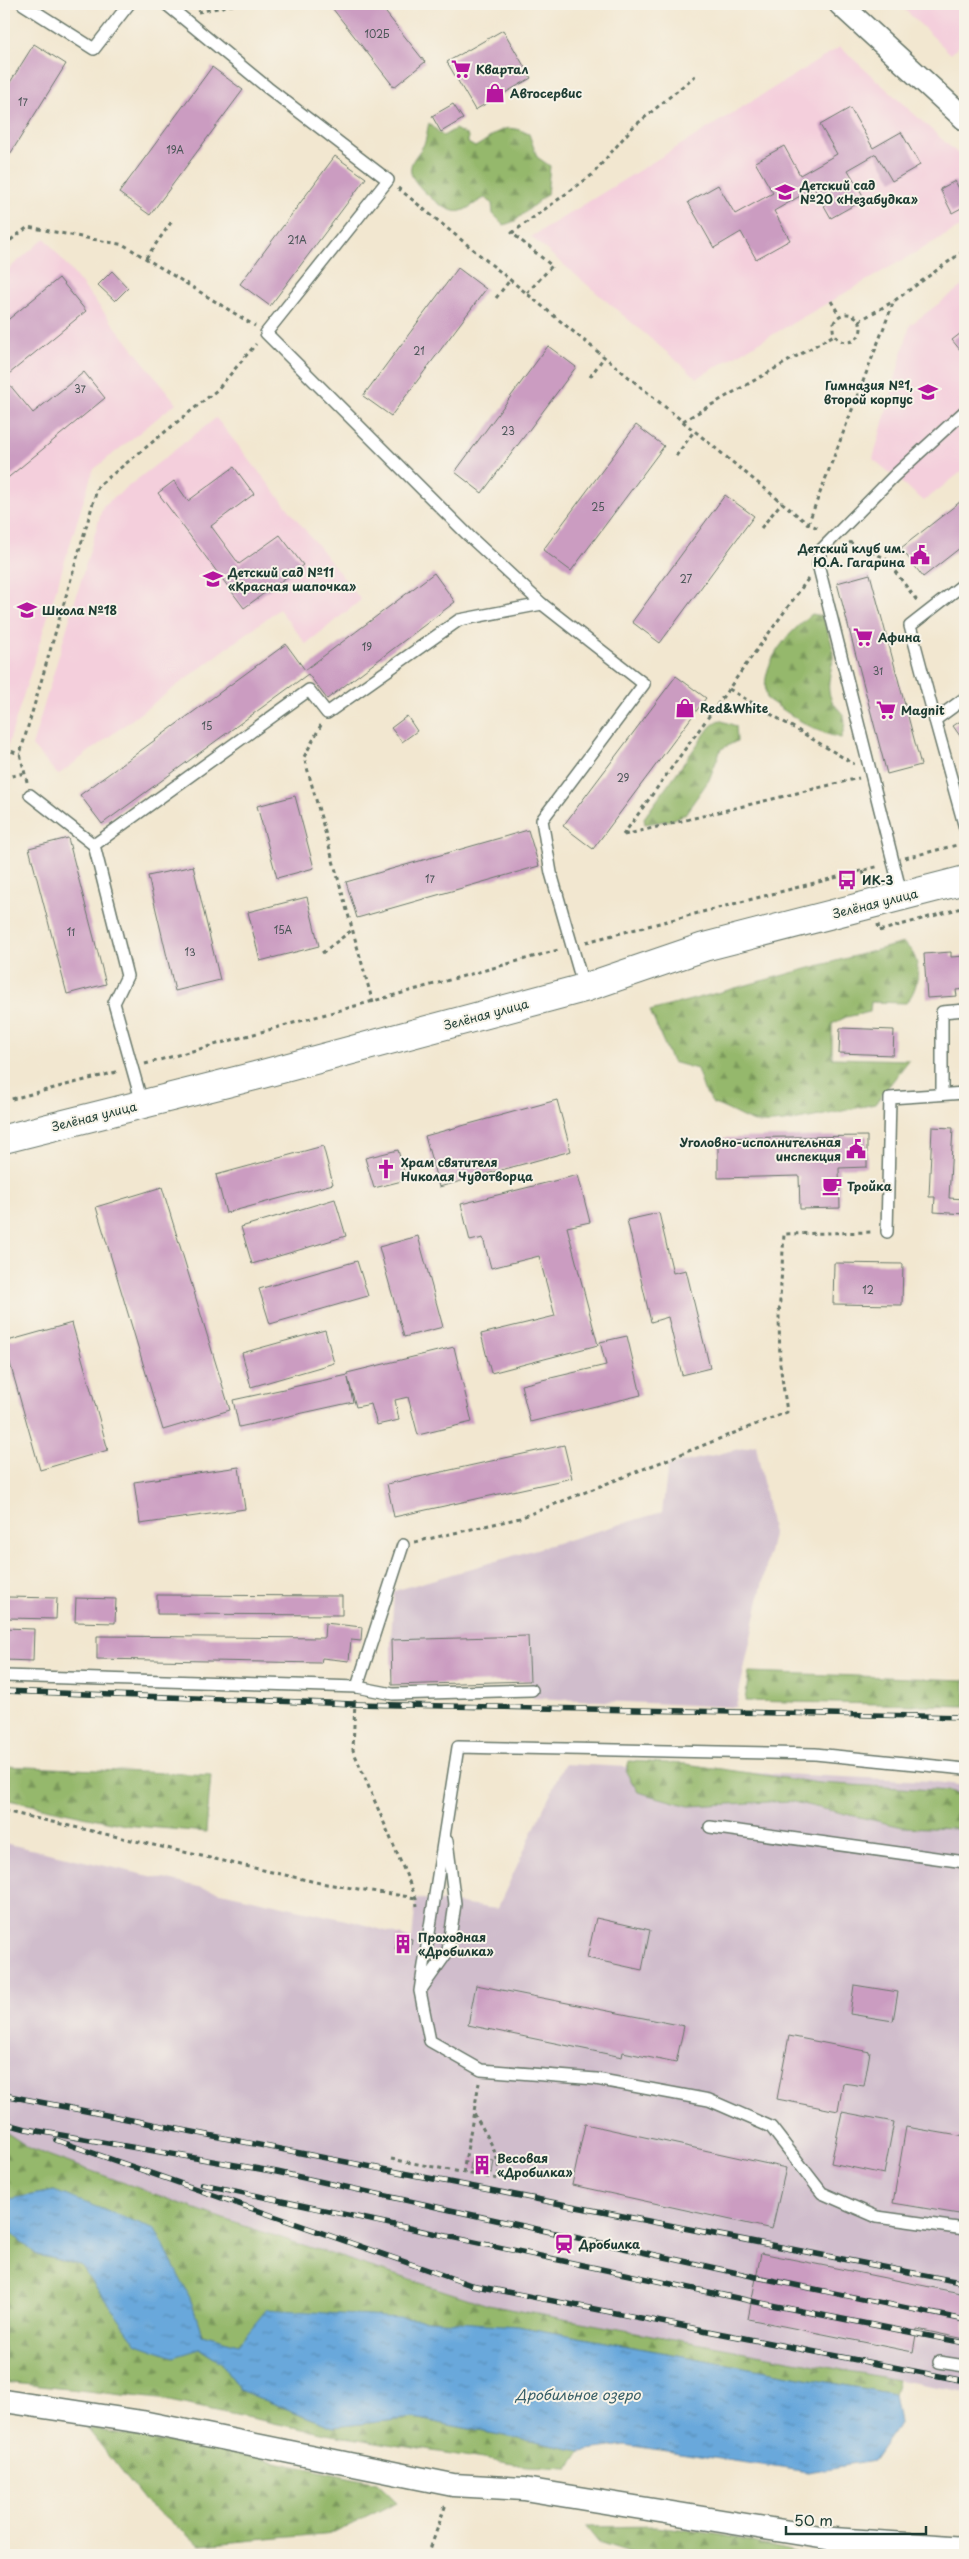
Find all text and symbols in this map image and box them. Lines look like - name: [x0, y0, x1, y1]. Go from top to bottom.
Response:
- house number: 102Б: [364, 26, 390, 41]
- supermarket icon: Квартал: [450, 58, 472, 80]
- place label: Квартал: [476, 60, 529, 78]
- shop icon: Автосервис: [484, 82, 506, 104]
- place label: Автосервис: [510, 84, 583, 102]
- house number: 17: [18, 94, 29, 109]
- house number: 19А: [166, 142, 184, 157]
- place label: Детский сад №20 «Незабудка»: [799, 176, 918, 208]
- school or university icon: Детский сад №20 «Незабудка»: [774, 181, 796, 203]
- house number: 21А: [287, 232, 307, 247]
- house number: 21: [413, 343, 425, 358]
- place label: Гимназия №1, второй корпус: [824, 376, 913, 408]
- house number: 37: [74, 381, 87, 396]
- school or university icon: Гимназия №1, второй корпус: [917, 381, 939, 403]
- house number: 23: [501, 423, 515, 438]
- house number: 25: [591, 499, 605, 514]
- place label: Детский клуб им. Ю.А. Гагарина: [797, 539, 906, 571]
- public building icon: Детский клуб им. Ю.А. Гагарина: [909, 544, 931, 566]
- place label: Детский сад №11 «Красная шапочка»: [227, 563, 356, 595]
- school or university icon: Детский сад №11 «Красная шапочка»: [202, 568, 224, 590]
- house number: 27: [680, 571, 693, 586]
- school or university icon: Школа №18: [16, 599, 38, 621]
- place label: Школа №18: [42, 601, 117, 619]
- supermarket icon: Афина: [852, 626, 874, 648]
- place label: Афина: [877, 628, 922, 646]
- house number: 19: [362, 639, 372, 654]
- house number: 31: [873, 663, 883, 678]
- shop icon: Red&White: [674, 697, 696, 719]
- place label: Red&White: [700, 699, 769, 717]
- supermarket icon: Magnit: [875, 699, 897, 721]
- place label: Magnit: [901, 701, 945, 719]
- house number: 15: [202, 718, 212, 733]
- house number: 29: [617, 770, 630, 785]
- bus stop icon: ИК-3: [836, 869, 858, 891]
- house number: 17: [425, 871, 436, 886]
- place label: ИК-3: [862, 871, 894, 889]
- street label: Зелёная улица: [831, 884, 920, 922]
- house number: 15А: [274, 922, 293, 937]
- house number: 11: [67, 924, 75, 939]
- house number: 13: [184, 944, 196, 959]
- street label: Зелёная улица: [442, 994, 531, 1034]
- street label: Зелёная улица: [50, 1097, 139, 1135]
- place label: Уголовно-исполнительная инспекция: [680, 1133, 841, 1165]
- public building icon: Уголовно-исполнительная инспекция: [845, 1138, 867, 1160]
- place label: Храм святителя Николая Чудотворца: [401, 1153, 534, 1185]
- church icon: Храм святителя Николая Чудотворца: [375, 1158, 397, 1180]
- cafe icon: Тройка: [821, 1175, 843, 1197]
- place label: Тройка: [847, 1177, 892, 1195]
- house number: 12: [862, 1282, 874, 1297]
- place label: Проходная «Дробилка»: [418, 1928, 494, 1960]
- building icon: Проходная «Дробилка»: [392, 1933, 414, 1955]
- place label: Весовая «Дробилка»: [497, 2149, 573, 2181]
- building icon: Весовая «Дробилка»: [471, 2154, 493, 2176]
- station icon: Дробилка: [553, 2233, 575, 2255]
- place label: Дробилка: [578, 2235, 640, 2253]
- water label: Дробильное озеро: [514, 2384, 641, 2405]
- scale bar: [786, 2504, 926, 2536]
- text: 50 m: [794, 2508, 833, 2531]

